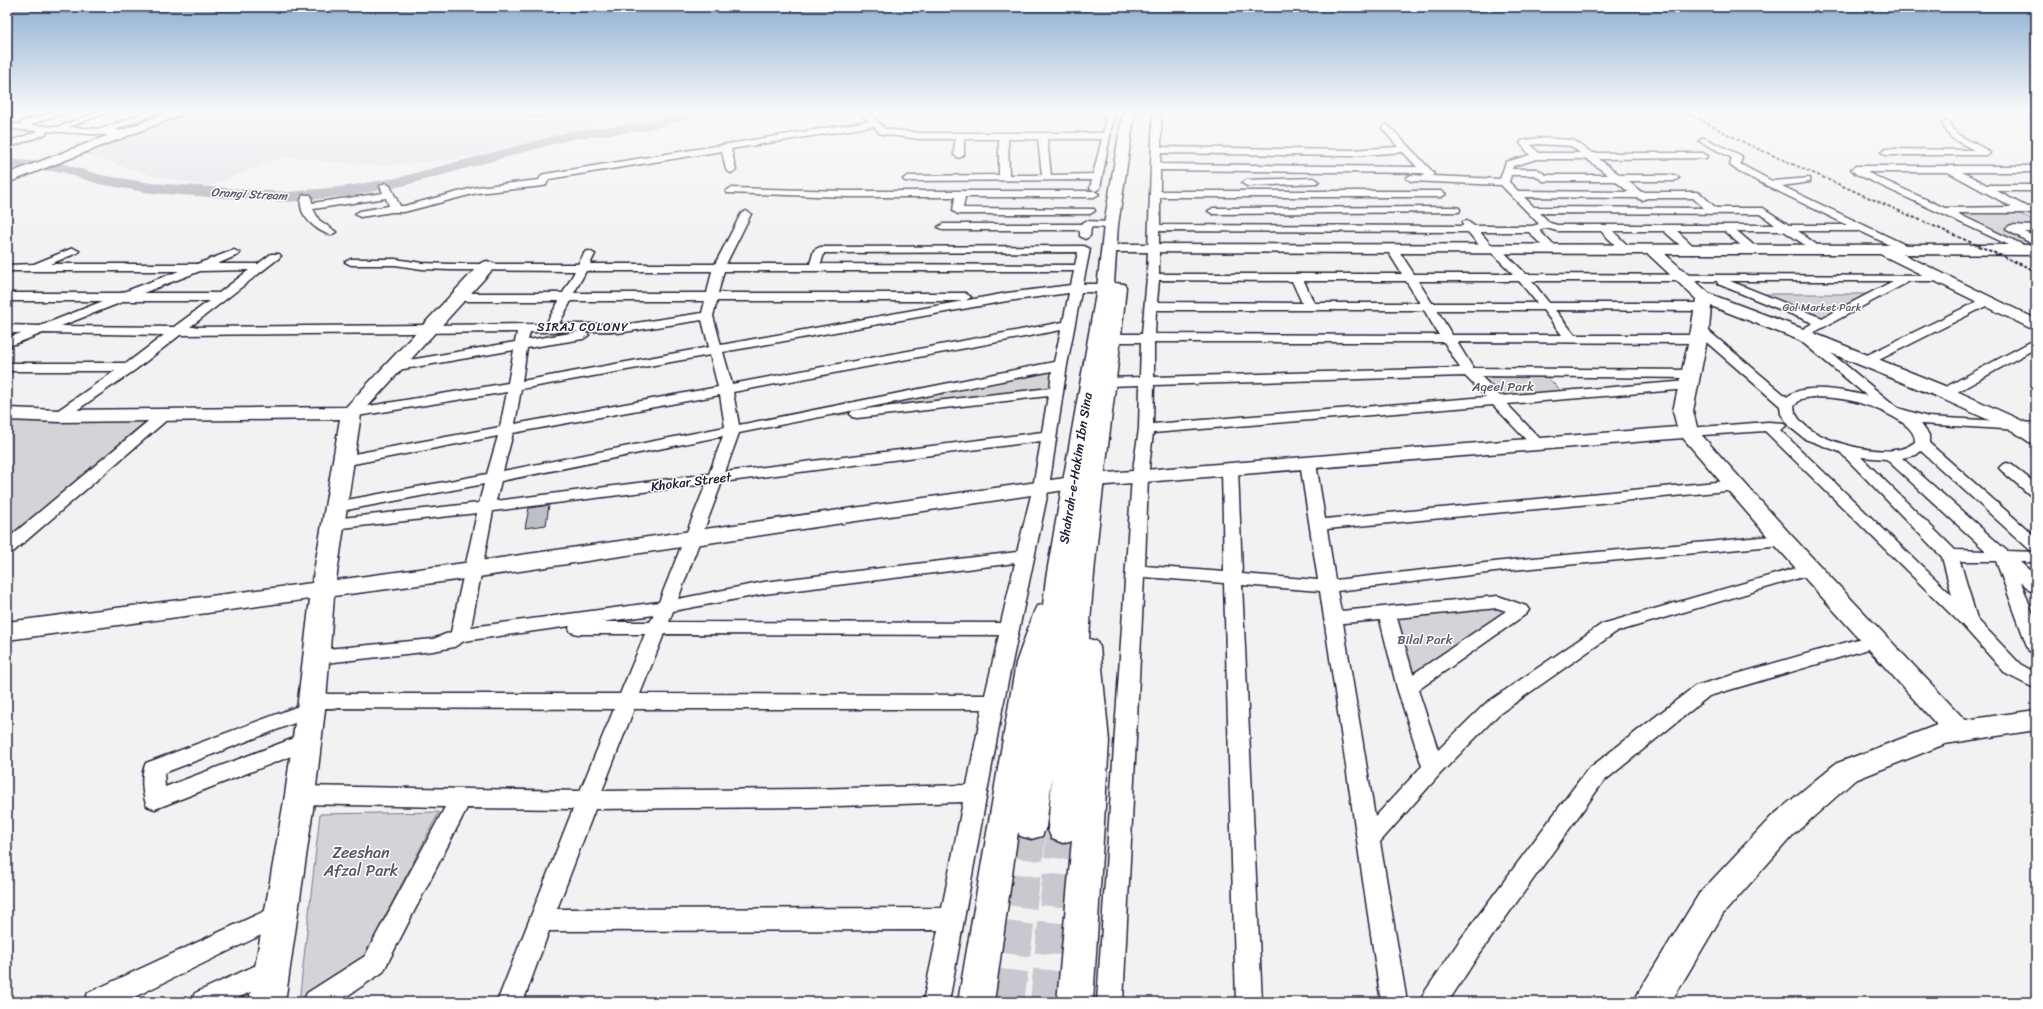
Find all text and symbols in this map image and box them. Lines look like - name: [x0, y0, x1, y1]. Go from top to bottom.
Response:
- water label: Orangi Stream: [210, 181, 290, 207]
- park label: Gol Market Park: [1782, 298, 1862, 317]
- district label: SIRAJ COLONY: [537, 316, 629, 338]
- park label: Aqeel Park: [1471, 375, 1534, 398]
- street label: Shahrah-e-Hakim Ibn Sina: [1052, 390, 1099, 545]
- street label: Khokar Street: [650, 465, 733, 498]
- park label: Bilal Park: [1397, 628, 1453, 651]
- park label: Zeeshan Afzal Park: [323, 838, 399, 885]

